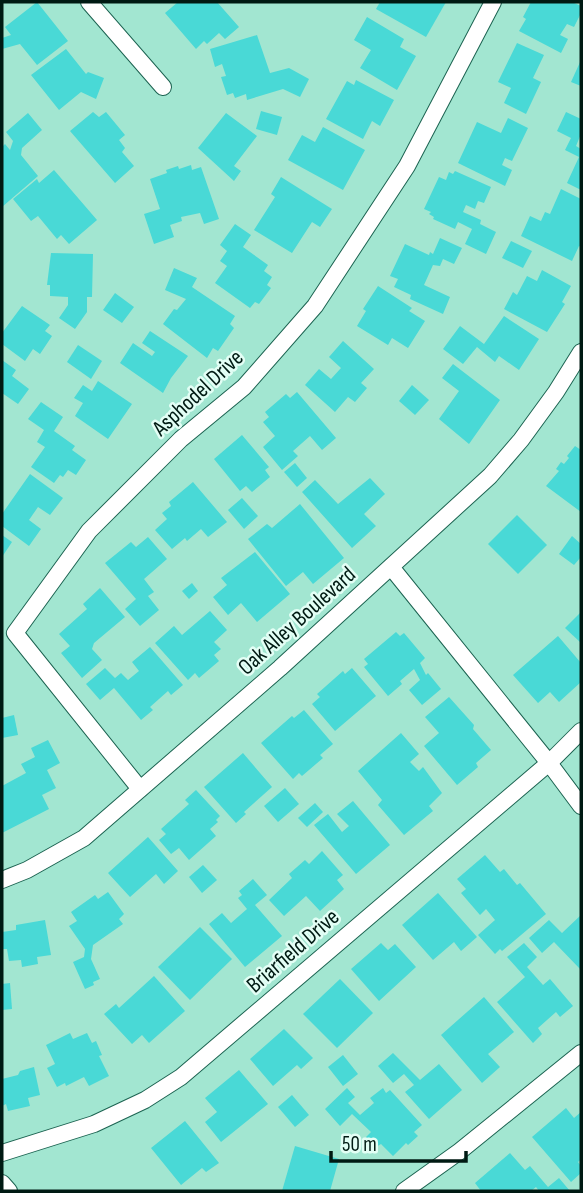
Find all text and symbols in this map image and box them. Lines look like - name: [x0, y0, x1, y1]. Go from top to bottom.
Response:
- street label: Asphodel Drive: [146, 344, 249, 443]
- street label: Oak Alley Boulevard: [232, 561, 362, 681]
- street label: Briarfield Drive: [241, 903, 345, 999]
- scale bar: [331, 1120, 466, 1164]
- text: 50 m: [342, 1132, 377, 1157]

